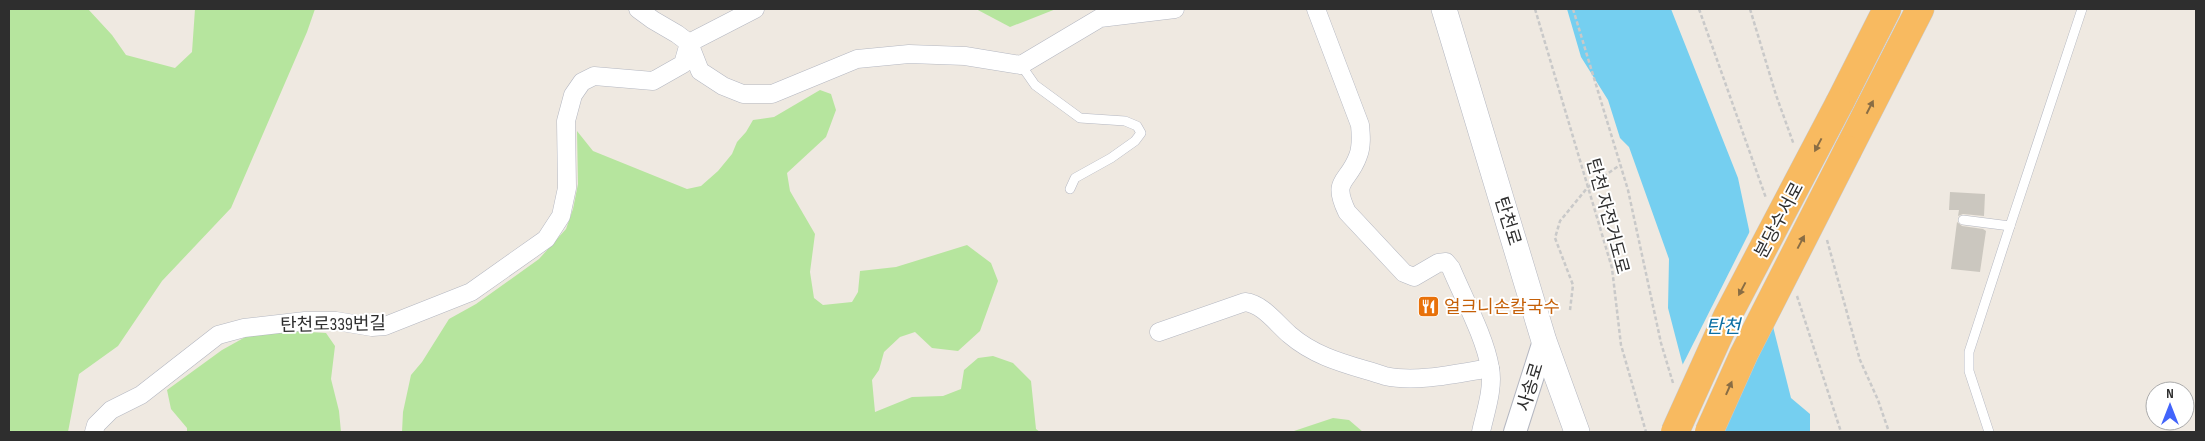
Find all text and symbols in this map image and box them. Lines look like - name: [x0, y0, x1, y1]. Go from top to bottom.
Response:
- one-way arrow: [1866, 100, 1874, 114]
- one-way arrow: [1814, 138, 1822, 152]
- street label: 탄천 자전거도로: [1582, 156, 1633, 276]
- street label: 분당수서로: [1751, 179, 1808, 262]
- street label: 탄천로: [1490, 194, 1525, 248]
- one-way arrow: [1797, 235, 1805, 249]
- one-way arrow: [1738, 282, 1746, 296]
- restaurant icon: 얼크니손칼국수: [1416, 295, 1440, 319]
- place label: 얼크니손칼국수: [1444, 297, 1560, 318]
- street label: 탄천로339번길: [280, 313, 386, 336]
- water label: 탄천: [1706, 316, 1742, 339]
- street label: 사송로: [1513, 360, 1548, 414]
- one-way arrow: [1725, 381, 1733, 395]
- north arrow: [2145, 381, 2195, 431]
- text: N: [2166, 385, 2174, 402]

